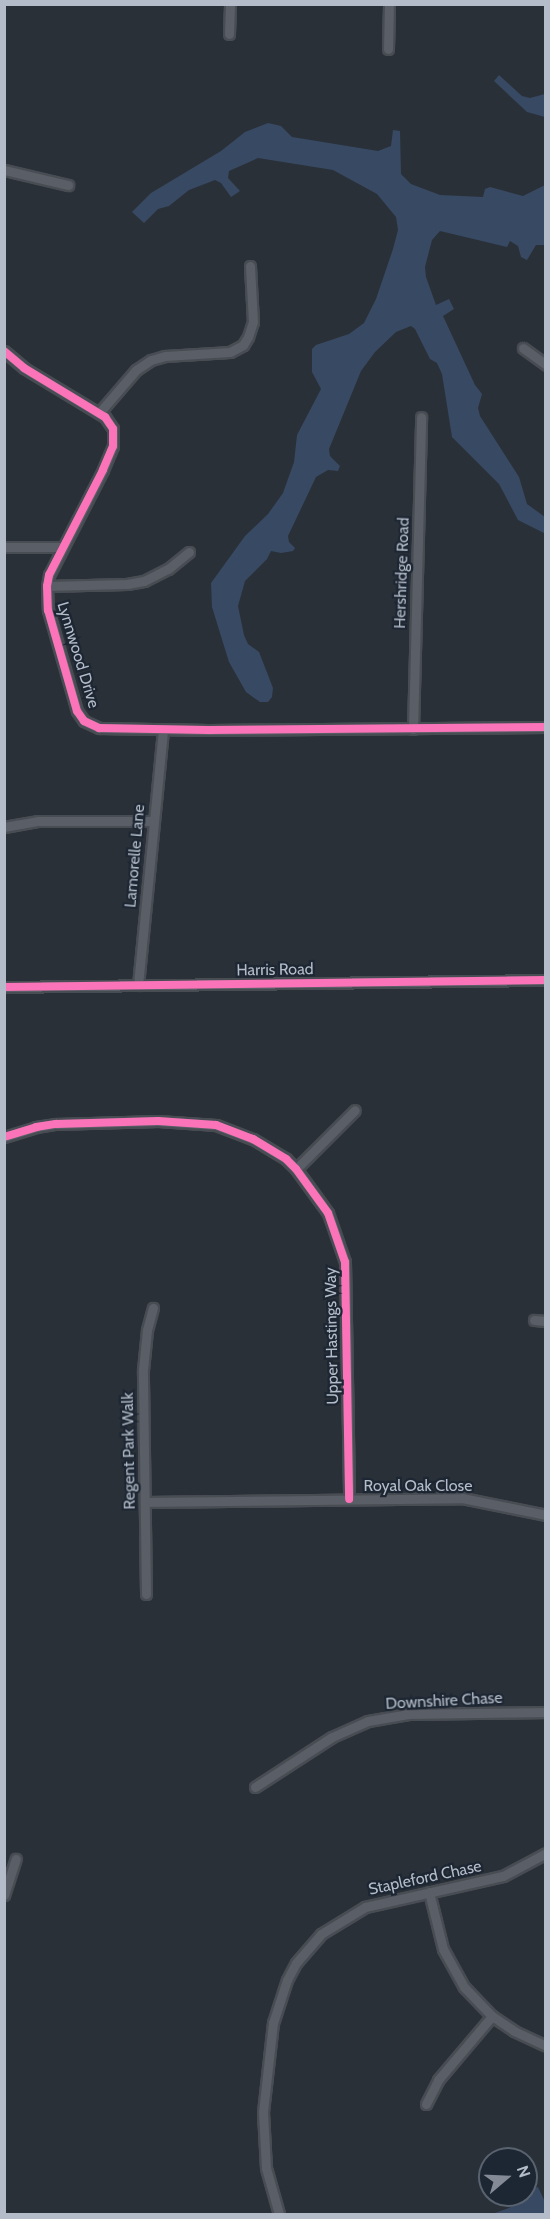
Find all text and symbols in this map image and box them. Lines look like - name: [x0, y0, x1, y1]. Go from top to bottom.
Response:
- street label: Hershridge Road: [390, 517, 414, 629]
- street label: Lynnwood Drive: [53, 600, 103, 710]
- street label: Lamorelle Lane: [121, 804, 149, 908]
- street label: Harris Road: [236, 960, 314, 980]
- street label: Upper Hastings Way: [321, 1267, 343, 1405]
- street label: Regent Park Walk: [118, 1392, 140, 1510]
- street label: Royal Oak Close: [364, 1476, 472, 1496]
- street label: Downshire Chase: [385, 1688, 503, 1714]
- street label: Stapleford Chase: [367, 1857, 483, 1899]
- north arrow: [478, 2147, 538, 2207]
- text: N: [513, 2163, 534, 2180]

